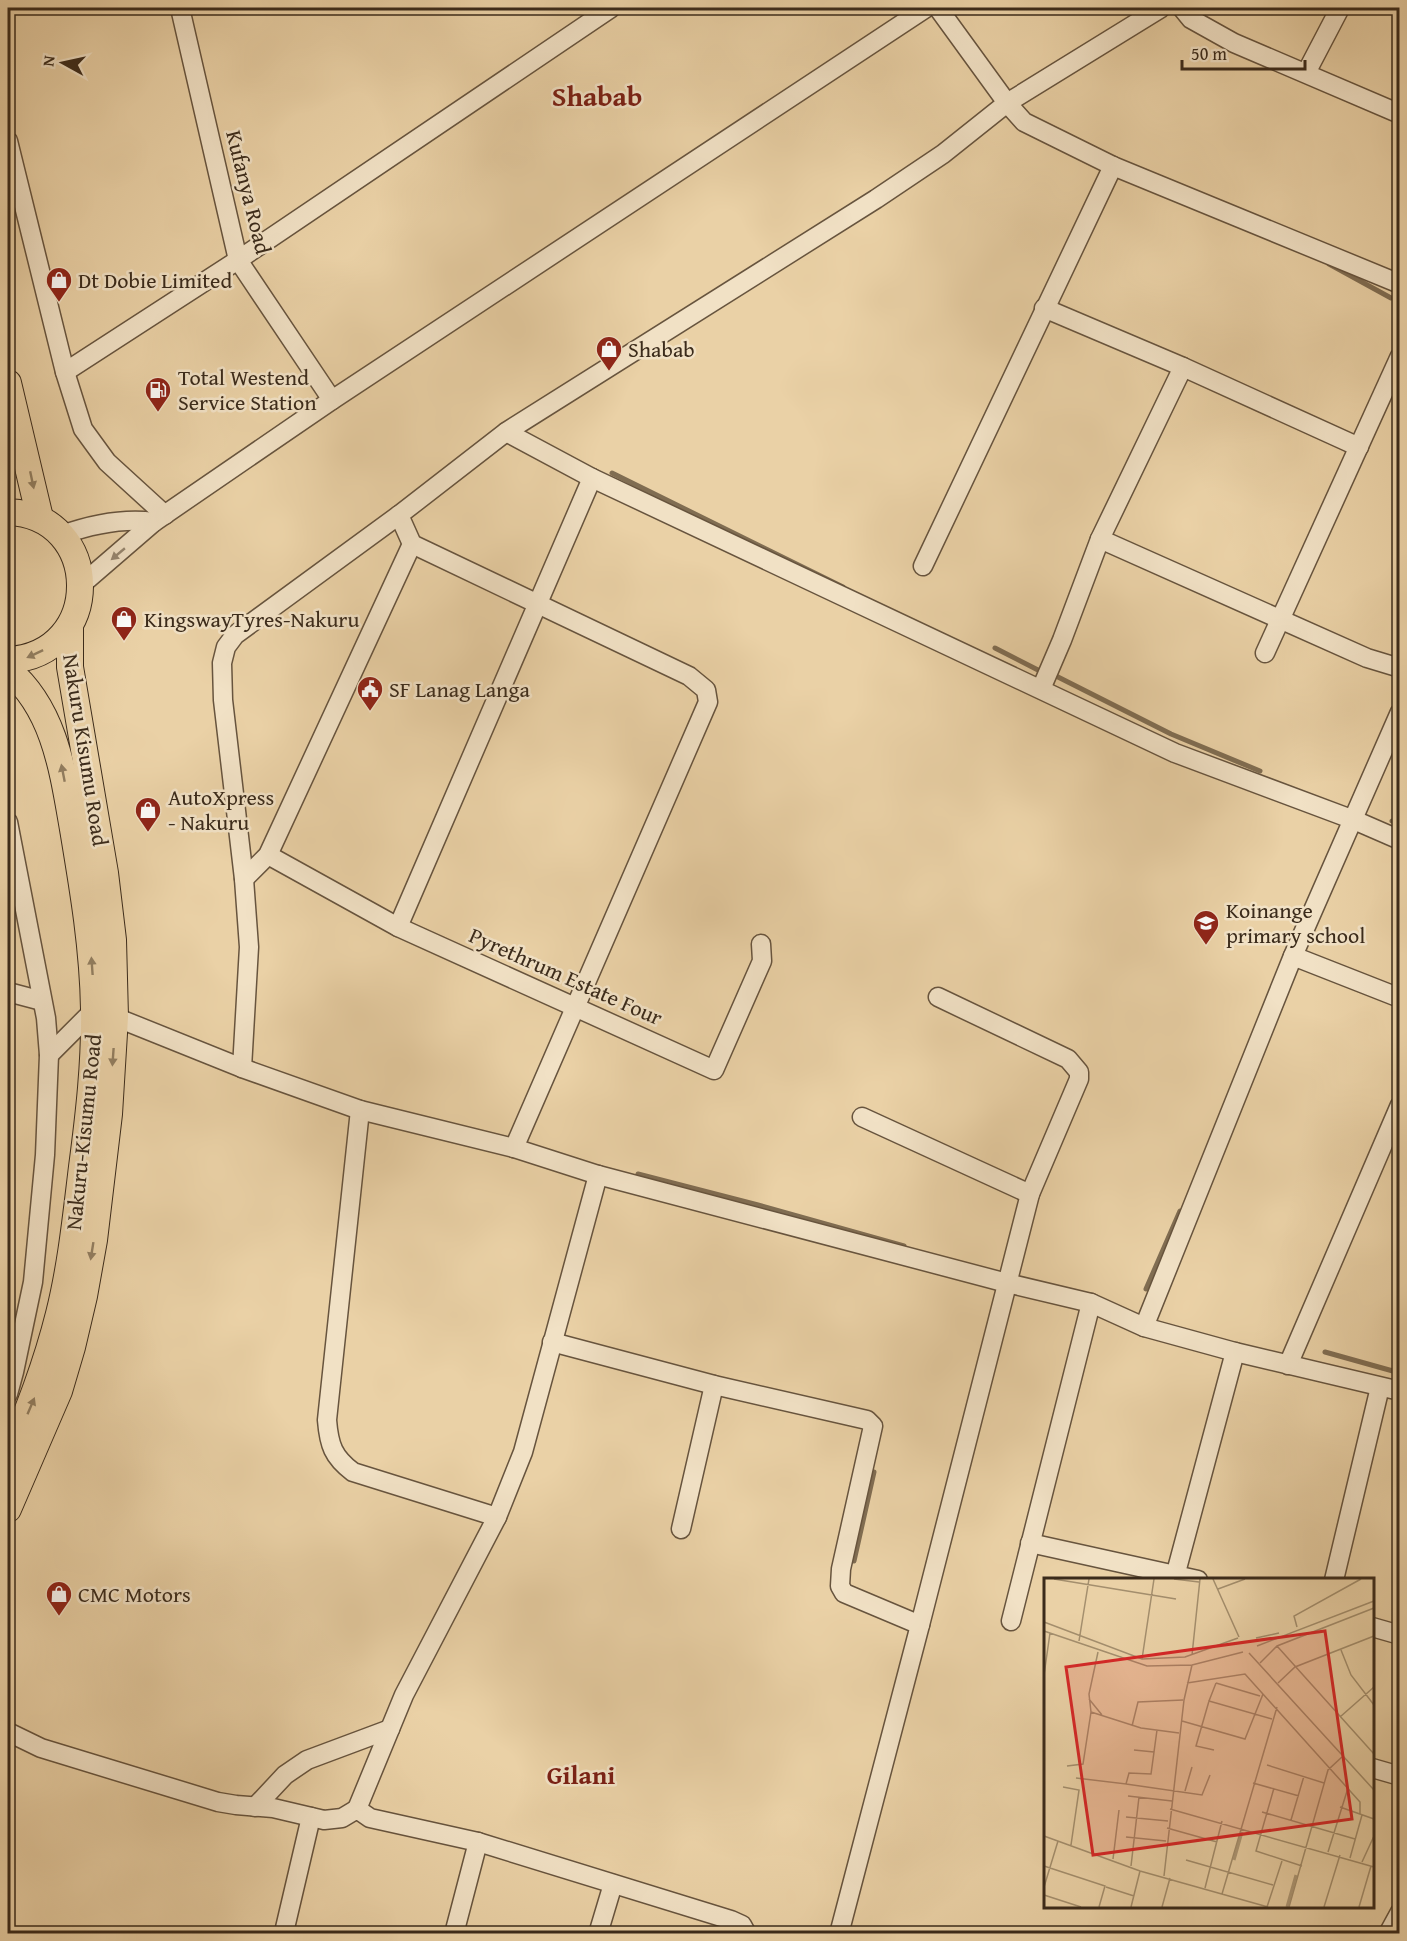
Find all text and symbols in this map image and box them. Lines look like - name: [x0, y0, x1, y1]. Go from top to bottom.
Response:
- north arrow: [33, 33, 93, 93]
- scale bar: [1182, 33, 1305, 71]
- text: 50 m: [1191, 40, 1227, 67]
- text: N: [36, 54, 61, 68]
- district label: Shabab: [552, 75, 642, 116]
- street label: Kufanya Road: [218, 127, 280, 258]
- place label: Dt Dobie Limited: [78, 264, 232, 296]
- shop icon: Dt Dobie Limited: [44, 265, 74, 303]
- place label: Shabab: [628, 333, 695, 365]
- shop icon: Shabab: [594, 334, 624, 372]
- place label: Total Westend Service Station: [178, 361, 317, 418]
- fuel station icon: Total Westend Service Station: [143, 375, 173, 413]
- one-way arrow: [27, 471, 37, 489]
- one-way arrow: [110, 548, 126, 561]
- place label: KingswayTyres-Nakuru: [144, 603, 359, 635]
- shop icon: KingswayTyres-Nakuru: [109, 604, 139, 642]
- one-way arrow: [27, 649, 44, 658]
- street label: Nakuru Kisumu Road: [55, 652, 117, 849]
- place label: SF Lanag Langa: [389, 673, 530, 705]
- public building icon: SF Lanag Langa: [355, 674, 385, 712]
- one-way arrow: [58, 763, 67, 782]
- place label: AutoXpress - Nakuru: [168, 781, 274, 838]
- shop icon: AutoXpress - Nakuru: [133, 795, 163, 833]
- place label: Koinange primary school: [1226, 894, 1366, 951]
- school or university icon: Koinange primary school: [1191, 908, 1221, 946]
- street label: Pyrethrum Estate Four: [464, 919, 668, 1033]
- one-way arrow: [87, 956, 97, 975]
- street label: Nakuru-Kisumu Road: [57, 1032, 109, 1232]
- one-way arrow: [108, 1048, 117, 1067]
- one-way arrow: [87, 1242, 96, 1261]
- one-way arrow: [26, 1397, 35, 1414]
- place label: CMC Motors: [78, 1578, 191, 1610]
- inset map: [1044, 1578, 1374, 1908]
- shop icon: CMC Motors: [44, 1579, 74, 1617]
- district label: Gilani: [547, 1755, 615, 1794]

